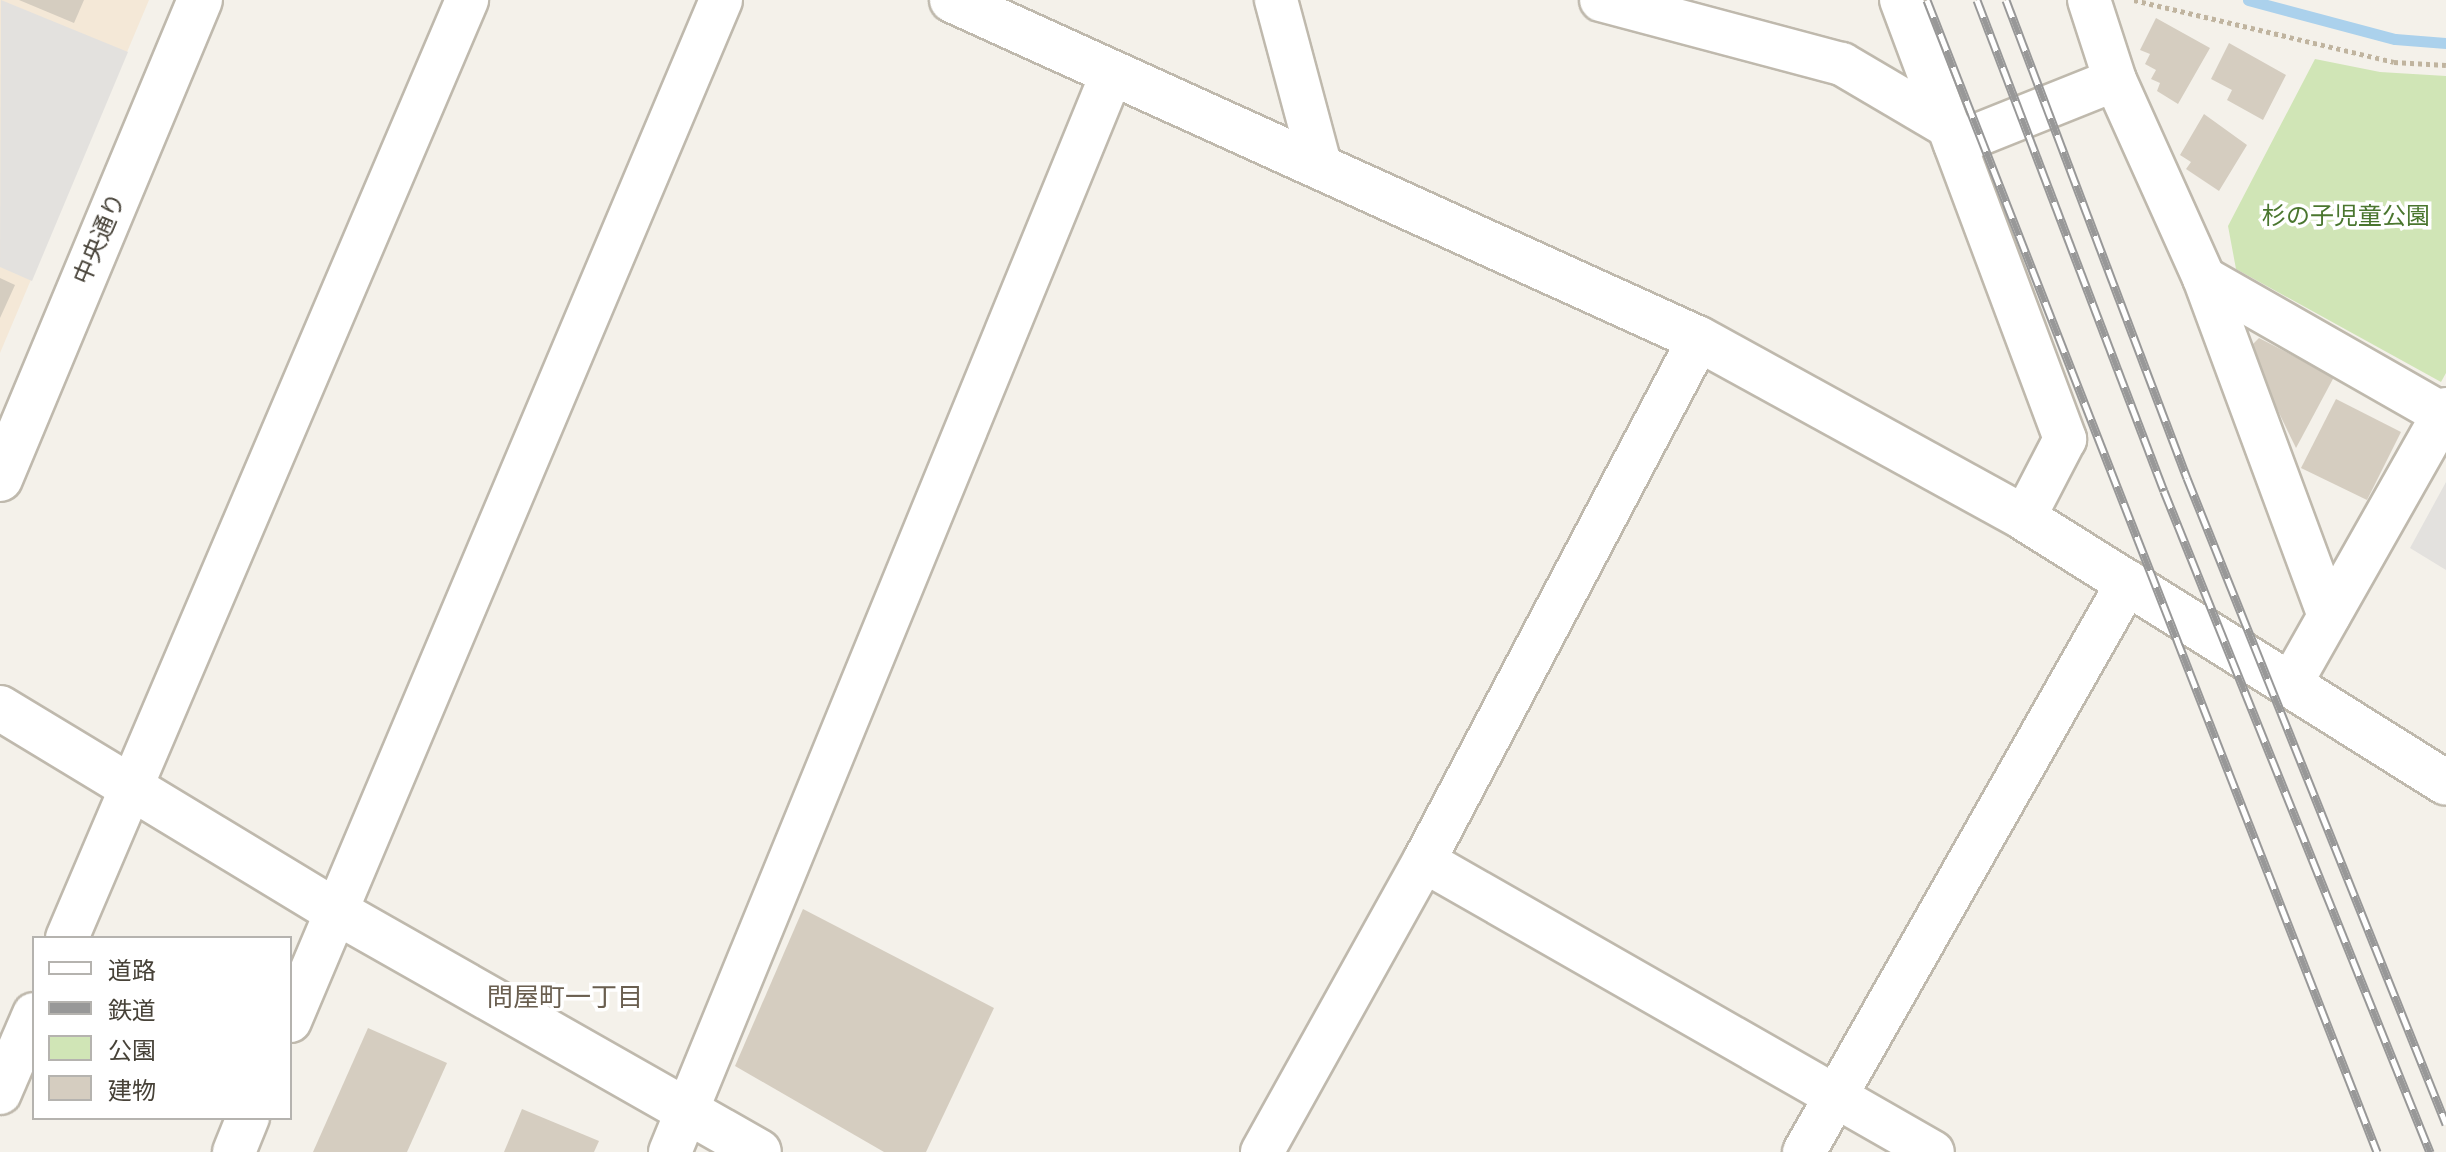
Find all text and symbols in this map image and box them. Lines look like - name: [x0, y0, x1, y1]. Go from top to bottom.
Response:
- street label: 中央通り: [68, 189, 132, 289]
- park label: 杉の子児童公園: [2262, 203, 2430, 231]
- legend: [32, 936, 292, 1120]
- text: 道路: [108, 957, 156, 985]
- district label: 問屋町一丁目: [487, 982, 643, 1014]
- text: 鉄道: [108, 997, 156, 1025]
- text: 公園: [108, 1037, 156, 1065]
- text: 建物: [108, 1077, 156, 1105]

